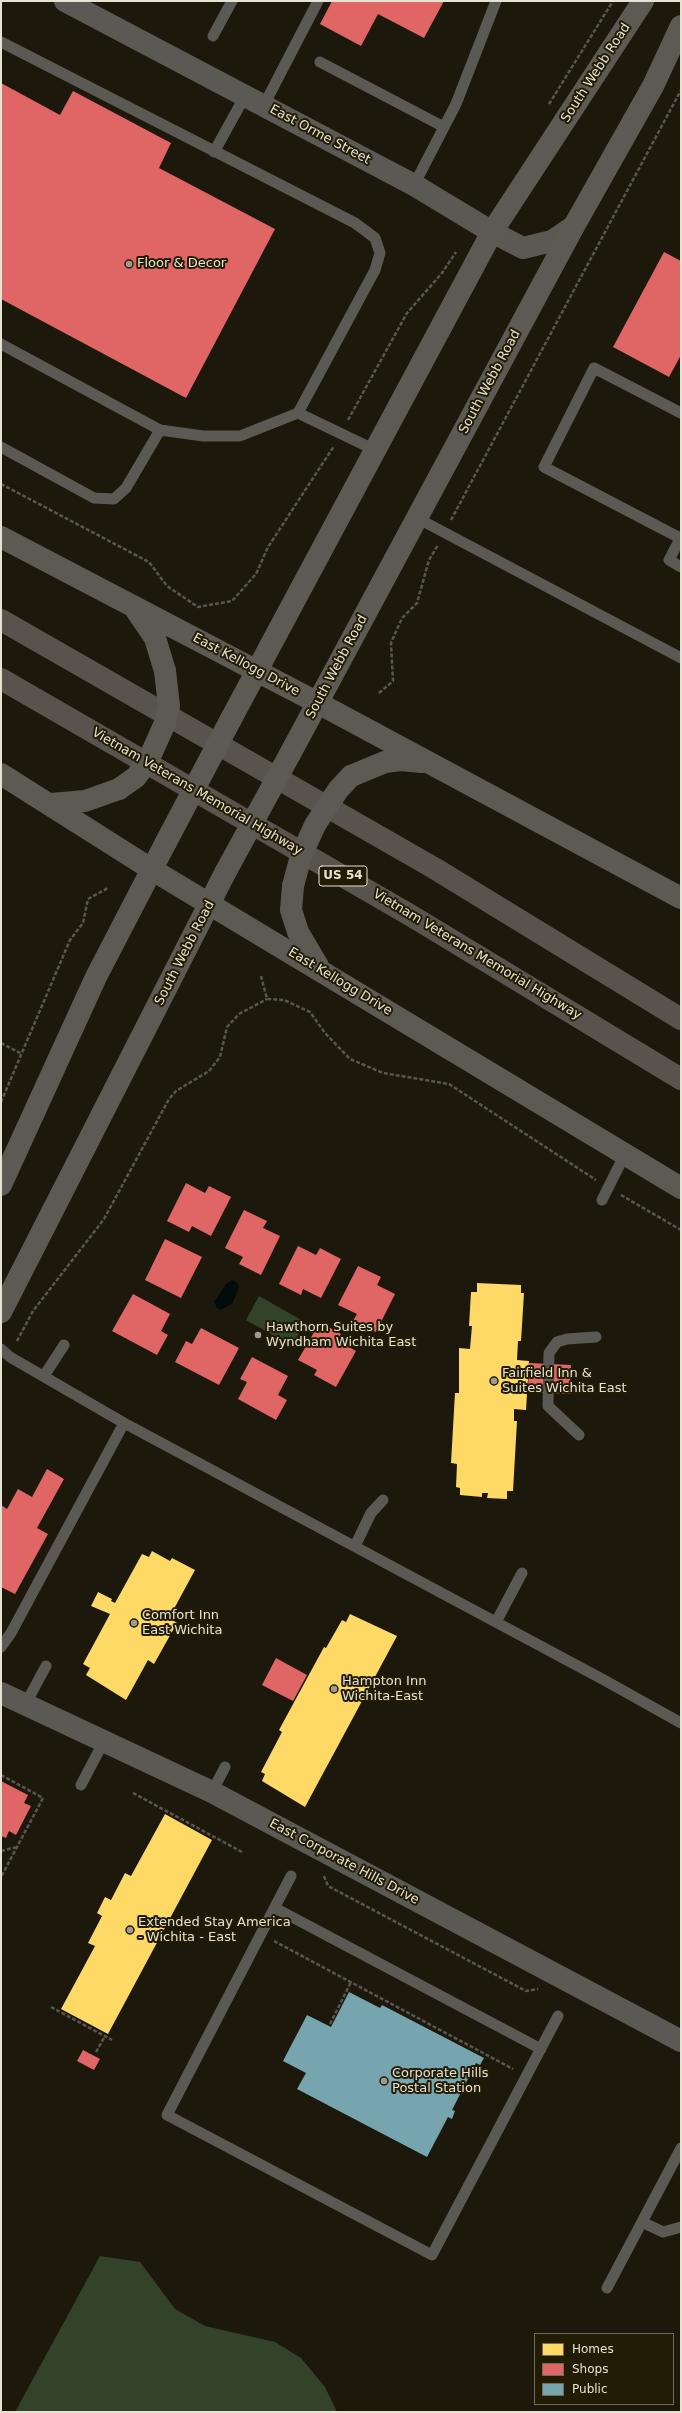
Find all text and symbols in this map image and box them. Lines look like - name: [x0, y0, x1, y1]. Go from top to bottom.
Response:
- street label: South Webb Road: [558, 20, 634, 126]
- street label: East Orme Street: [267, 102, 373, 168]
- place label: Floor & Decor: [137, 256, 226, 272]
- marker: Floor & Decor: [124, 259, 134, 269]
- street label: South Webb Road: [456, 327, 524, 437]
- street label: South Webb Road: [303, 612, 371, 722]
- street label: East Kellogg Drive: [190, 630, 302, 700]
- street label: Vietnam Veterans Memorial Highway: [89, 725, 305, 859]
- road number: US 54: [319, 866, 367, 886]
- street label: Vietnam Veterans Memorial Highway: [370, 886, 584, 1024]
- street label: South Webb Road: [152, 898, 218, 1008]
- street label: East Kellogg Drive: [285, 945, 395, 1019]
- place label: Hawthorn Suites by Wyndham Wichita East: [266, 1320, 416, 1351]
- marker: Hawthorn Suites by Wyndham Wichita East: [253, 1330, 263, 1340]
- place label: Fairfield Inn & Suites Wichita East: [502, 1366, 627, 1397]
- marker: Fairfield Inn & Suites Wichita East: [489, 1376, 499, 1386]
- place label: Comfort Inn East Wichita: [142, 1608, 222, 1639]
- marker: Comfort Inn East Wichita: [129, 1618, 139, 1628]
- place label: Hampton Inn Wichita-East: [342, 1674, 426, 1705]
- marker: Hampton Inn Wichita-East: [329, 1684, 339, 1694]
- street label: East Corporate Hills Drive: [266, 1816, 422, 1908]
- place label: Extended Stay America - Wichita - East: [138, 1915, 291, 1946]
- marker: Extended Stay America - Wichita - East: [125, 1925, 135, 1935]
- place label: Corporate Hills Postal Station: [392, 2066, 489, 2097]
- marker: Corporate Hills Postal Station: [379, 2076, 389, 2086]
- legend: [534, 2333, 674, 2405]
- text: Homes: [572, 2342, 614, 2356]
- text: Shops: [572, 2362, 608, 2376]
- text: Public: [572, 2382, 608, 2396]

